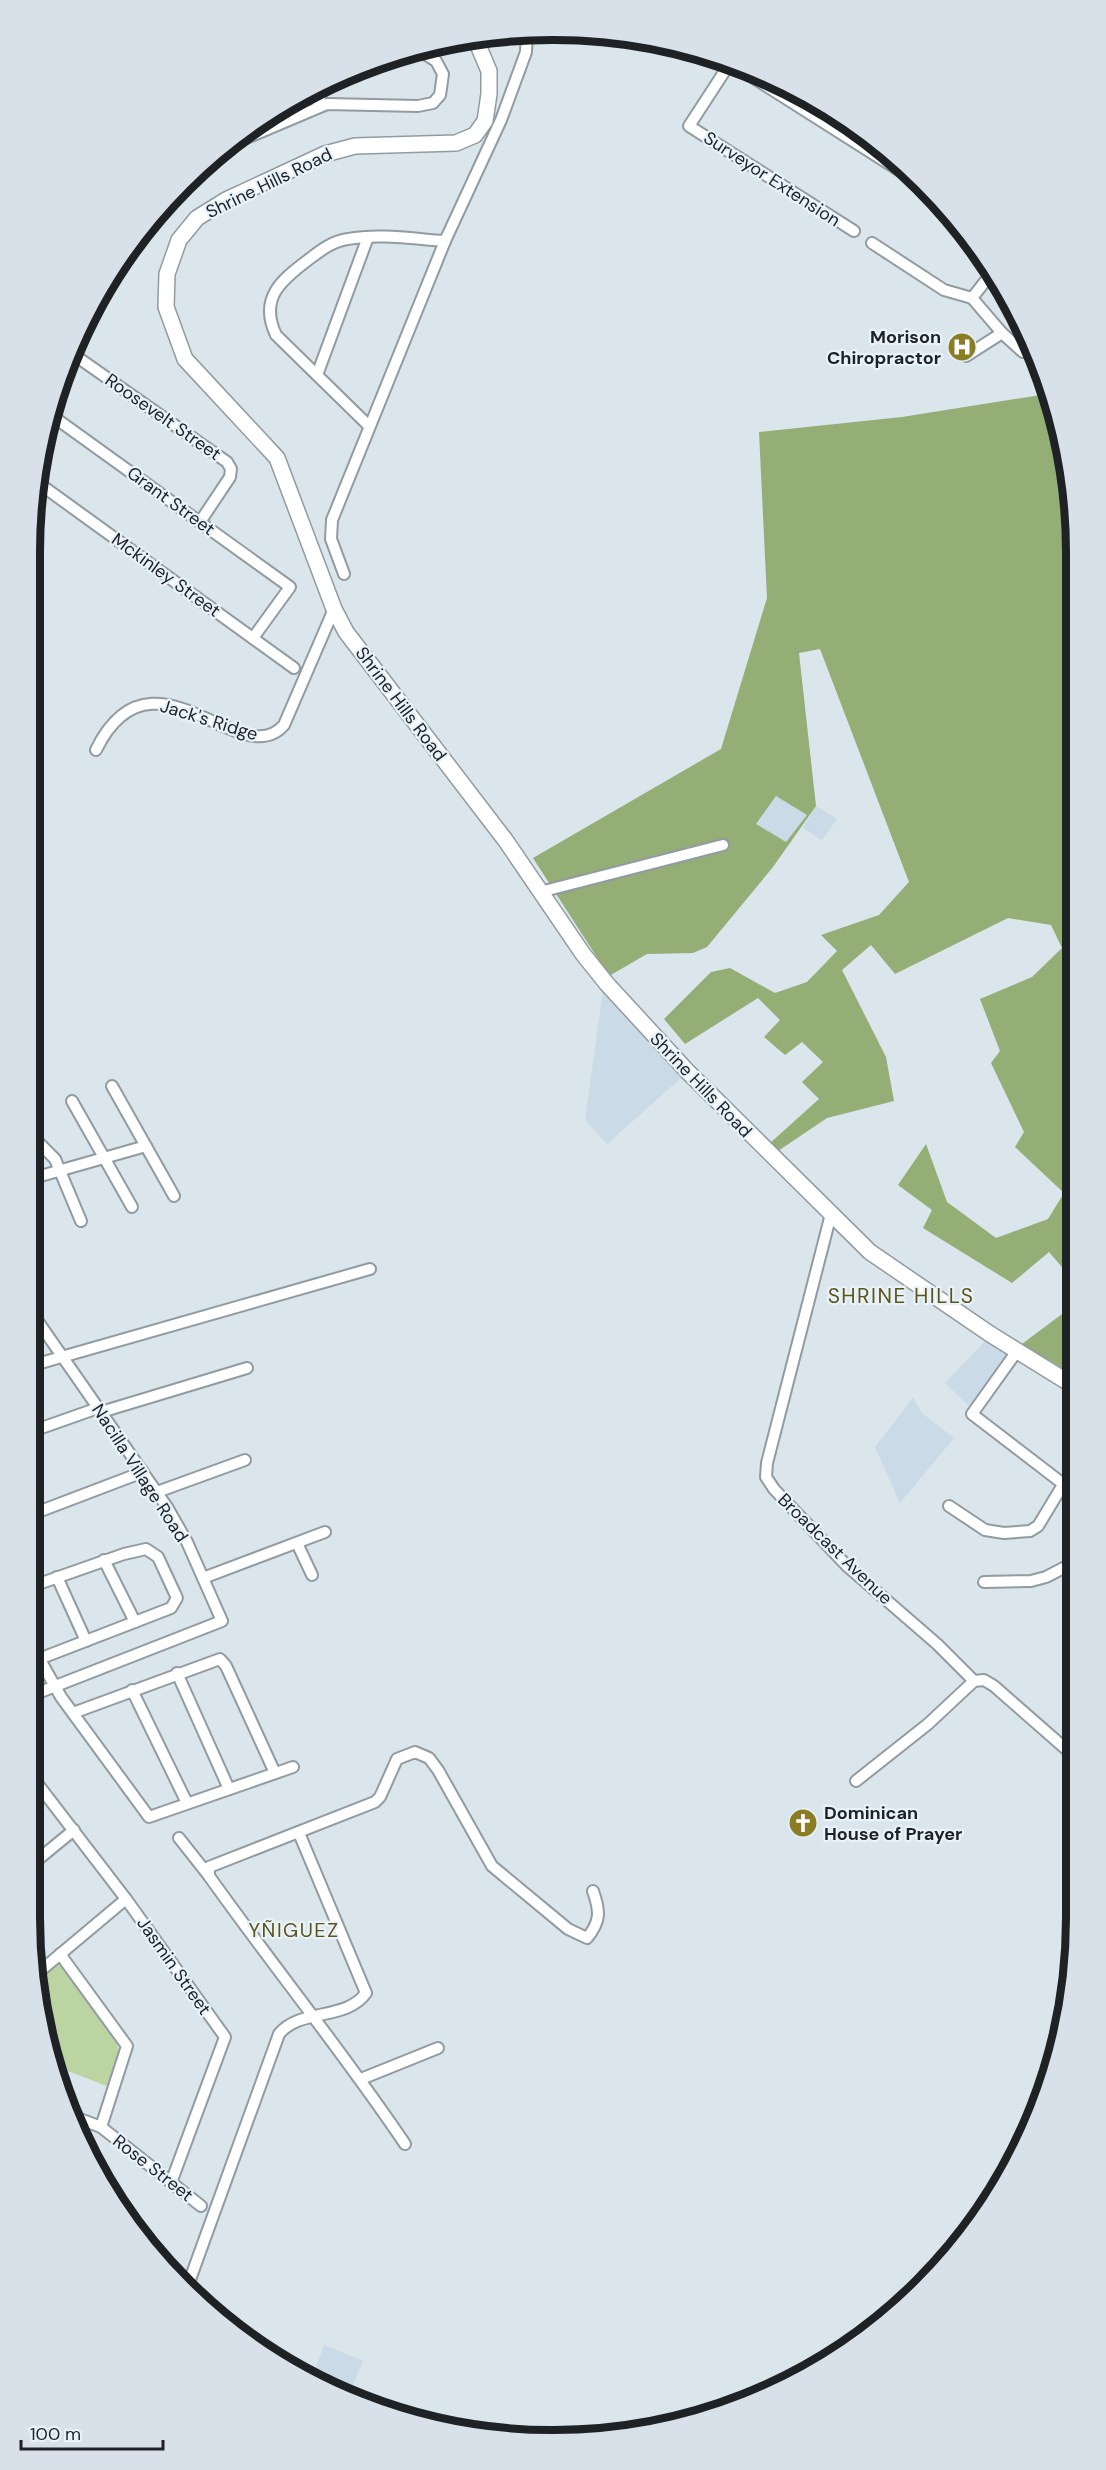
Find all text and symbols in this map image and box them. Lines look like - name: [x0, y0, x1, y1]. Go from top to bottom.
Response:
- street label: Surveyor Extension: [699, 126, 845, 232]
- street label: Shrine Hills Road: [202, 142, 336, 224]
- place label: Morison Chiropractor: [827, 325, 941, 370]
- hospital icon: Morison Chiropractor: [946, 331, 978, 363]
- street label: Roosevelt Street: [100, 368, 226, 466]
- street label: Grant Street: [122, 461, 220, 541]
- street label: Mckinley Street: [107, 527, 225, 623]
- street label: Shrine Hills Road: [350, 642, 452, 766]
- street label: Jack's Ridge: [157, 694, 261, 746]
- street label: Shrine Hills Road: [645, 1027, 757, 1143]
- district label: SHRINE HILLS: [828, 1282, 974, 1310]
- street label: Nacilla Village Road: [86, 1399, 194, 1547]
- street label: Broadcast Avenue: [772, 1488, 898, 1610]
- place label: Dominican House of Prayer: [824, 1801, 962, 1846]
- church icon: Dominican House of Prayer: [787, 1807, 819, 1839]
- street label: Jasmin Street: [131, 1912, 217, 2020]
- district label: YÑIGUEZ: [249, 1917, 339, 1943]
- street label: Rose Street: [108, 2129, 198, 2207]
- scale bar: [21, 2413, 164, 2451]
- text: 100 m: [30, 2422, 81, 2446]

